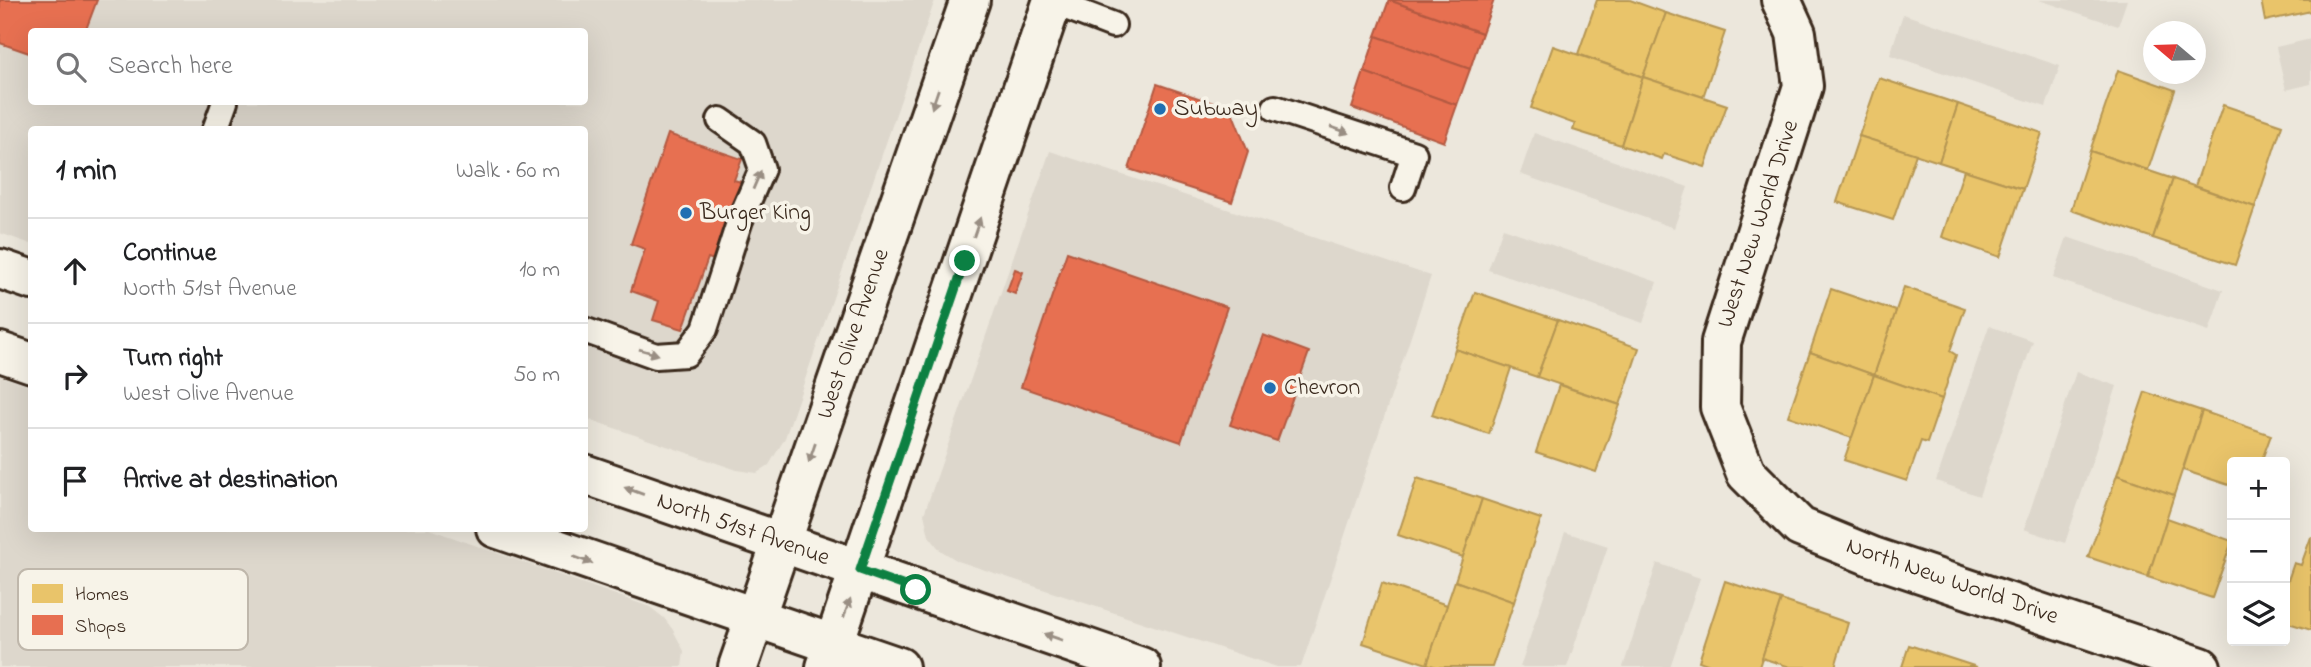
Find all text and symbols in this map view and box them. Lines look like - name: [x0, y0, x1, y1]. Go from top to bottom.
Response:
- north arrow: [2143, 21, 2206, 84]
- search box: [28, 28, 588, 105]
- icon: search: [52, 48, 90, 86]
- text: Search here: [108, 48, 233, 86]
- one-way arrow: [929, 89, 940, 110]
- place label: Subway: [1174, 92, 1258, 128]
- marker: Subway: [1152, 101, 1168, 117]
- street label: West New World Drive: [1709, 115, 1809, 332]
- one-way arrow: [1330, 125, 1351, 136]
- text: 1 min: [56, 150, 117, 194]
- text: Walk · 60 m: [456, 155, 560, 188]
- one-way arrow: [751, 170, 763, 190]
- place label: Burger King: [699, 196, 811, 231]
- marker: Burger King: [678, 205, 694, 221]
- one-way arrow: [972, 217, 983, 238]
- text: Continue: [123, 235, 216, 273]
- street label: West Olive Avenue: [808, 244, 900, 424]
- route end: [949, 245, 980, 276]
- icon: ahead: [56, 252, 94, 290]
- text: 10 m: [519, 254, 560, 287]
- text: North 51st Avenue: [123, 273, 296, 306]
- text: Turn right: [123, 340, 223, 378]
- one-way arrow: [638, 348, 659, 358]
- icon: right: [56, 357, 94, 395]
- text: 50 m: [513, 359, 560, 392]
- place label: Chevron: [1284, 371, 1360, 406]
- text: West Olive Avenue: [123, 378, 294, 411]
- marker: Chevron: [1262, 380, 1278, 396]
- one-way arrow: [806, 443, 817, 464]
- map controls: [2227, 457, 2290, 646]
- button: +: [2227, 457, 2290, 520]
- icon: arrive: [56, 462, 94, 500]
- text: Arrive at destination: [123, 462, 338, 500]
- street label: North 51st Avenue: [652, 484, 834, 576]
- one-way arrow: [623, 485, 644, 496]
- button: −: [2227, 520, 2290, 583]
- street label: North New World Drive: [1841, 529, 2063, 635]
- one-way arrow: [573, 555, 594, 566]
- legend: [18, 569, 248, 650]
- route start: [900, 574, 931, 605]
- text: Homes: [75, 582, 129, 609]
- button: layers: [2227, 583, 2290, 646]
- one-way arrow: [841, 598, 852, 619]
- text: Shops: [75, 614, 126, 641]
- one-way arrow: [1042, 631, 1063, 642]

